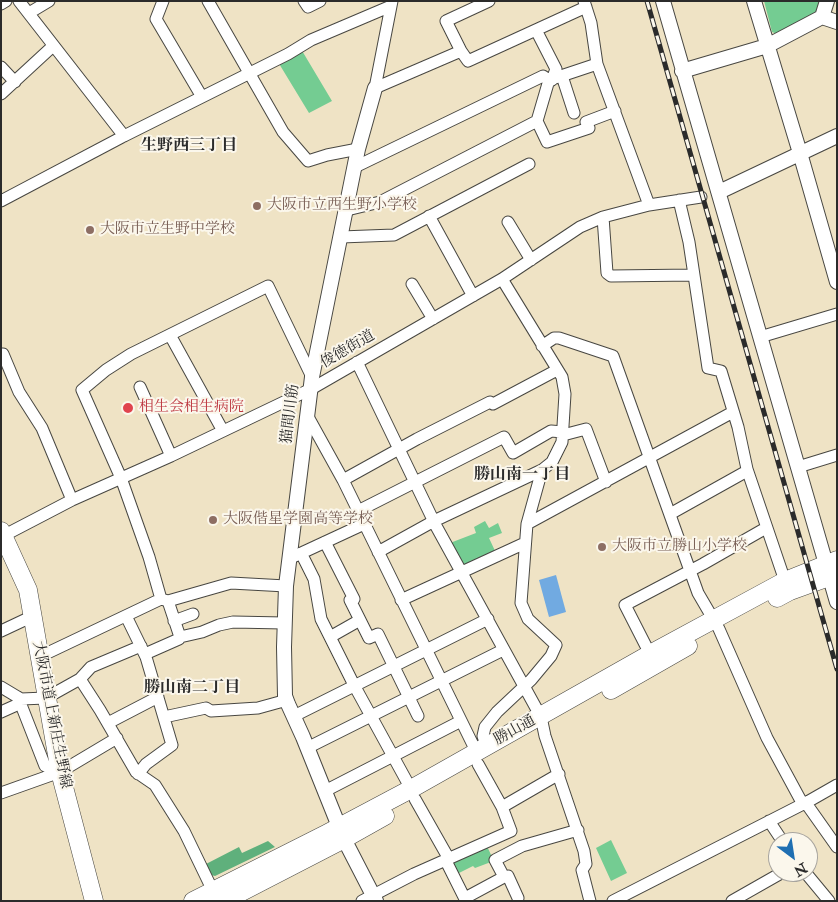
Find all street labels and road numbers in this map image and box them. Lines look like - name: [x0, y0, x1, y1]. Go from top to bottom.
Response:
- street label: 俊徳街道: [318, 327, 378, 373]
- street label: 猫間川筋: [278, 383, 304, 445]
- street label: 大阪市道上新庄生野線: [28, 640, 74, 790]
- street label: 勝山通: [491, 712, 539, 750]

